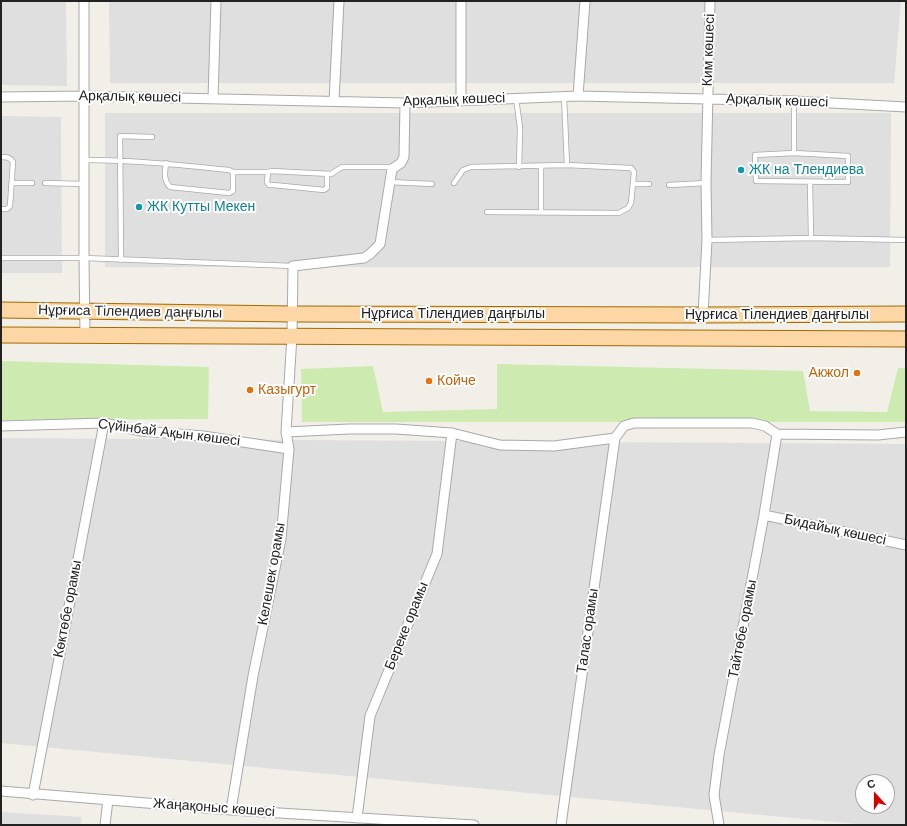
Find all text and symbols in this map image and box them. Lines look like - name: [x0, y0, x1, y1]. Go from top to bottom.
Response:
- street label: Ким көшесі: [699, 13, 719, 87]
- street label: Арқалық көшесі: [79, 88, 181, 106]
- street label: Арқалық көшесі: [403, 90, 505, 110]
- street label: Арқалық көшесі: [726, 91, 828, 111]
- place label: ЖК на Тлендиева: [749, 162, 864, 178]
- marker: ЖК на Тлендиева: [736, 165, 746, 175]
- place label: ЖК Кутты Мекен: [147, 199, 255, 215]
- marker: ЖК Кутты Мекен: [134, 202, 144, 212]
- street label: Нұрғиса Тілендиев даңғылы: [38, 302, 222, 322]
- street label: Нұрғиса Тілендиев даңғылы: [361, 306, 545, 322]
- street label: Нұрғиса Тілендиев даңғылы: [685, 307, 869, 323]
- place label: Акжол: [809, 365, 849, 381]
- marker: Акжол: [852, 368, 862, 378]
- place label: Койче: [437, 373, 476, 389]
- marker: Койче: [424, 376, 434, 386]
- place label: Казыгурт: [258, 382, 316, 398]
- marker: Казыгурт: [245, 385, 255, 395]
- street label: Сүйінбай Ақын көшесі: [97, 416, 241, 450]
- street label: Бидайық көшесі: [782, 511, 888, 549]
- street label: Келешек орамы: [255, 522, 289, 626]
- street label: Көктөбе орамы: [50, 559, 86, 659]
- street label: Тайтөбе орамы: [725, 578, 761, 680]
- street label: Береке орамы: [382, 579, 432, 673]
- street label: Талас орамы: [574, 587, 602, 675]
- north arrow: [855, 774, 895, 814]
- text: С: [865, 777, 877, 791]
- street label: Жаңақоныс көшесі: [153, 795, 275, 821]

